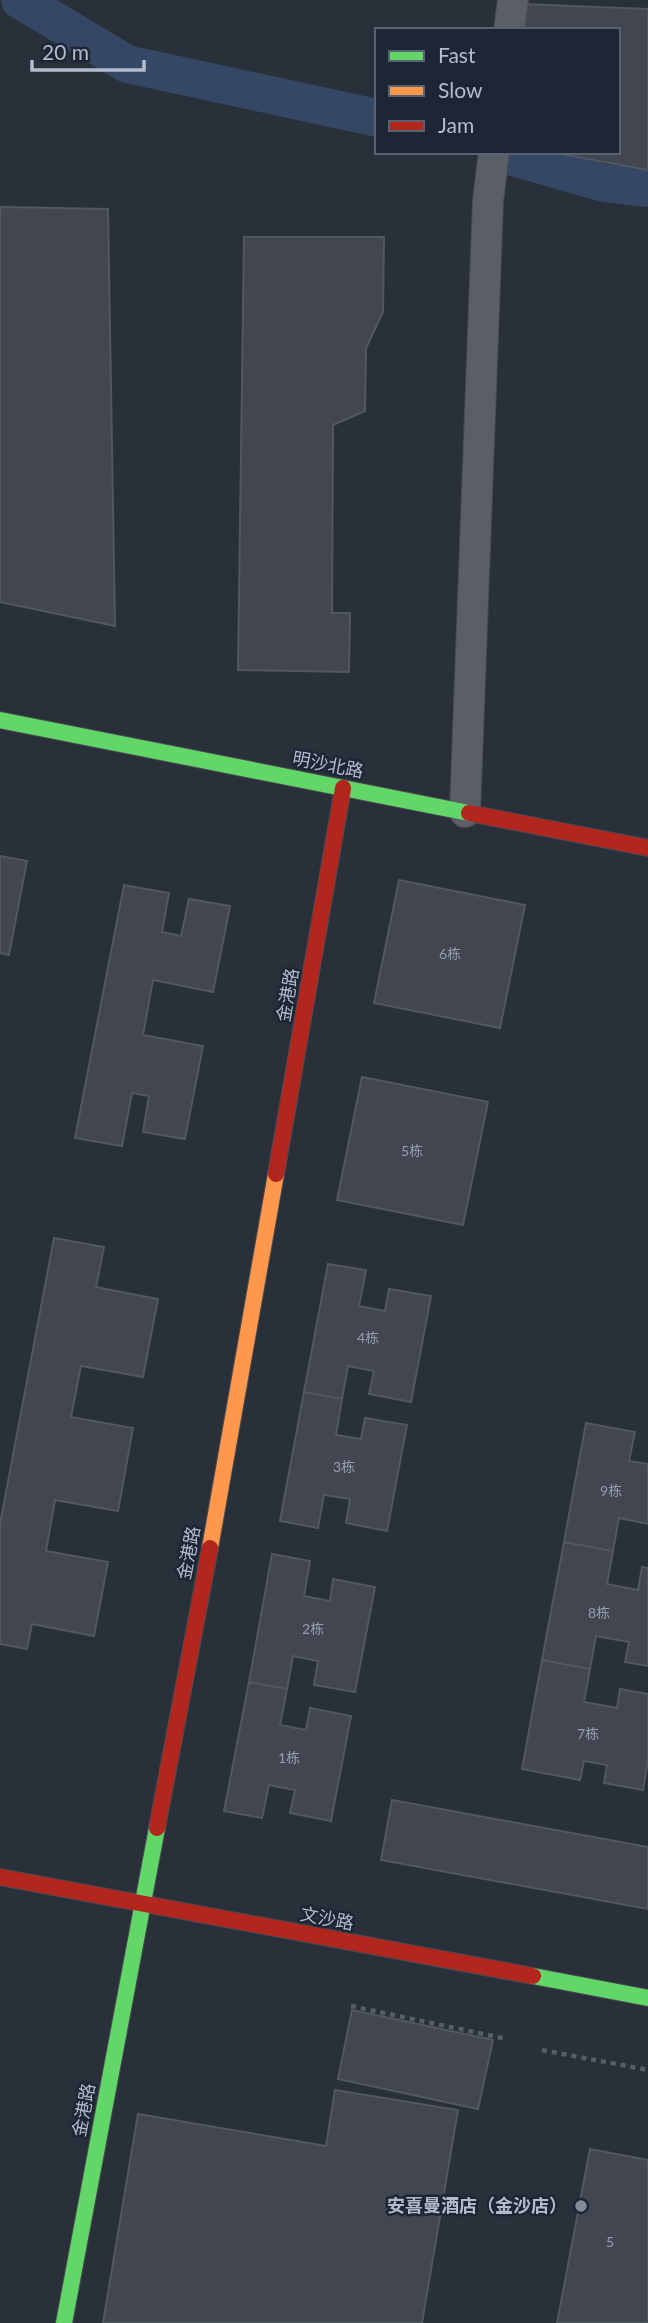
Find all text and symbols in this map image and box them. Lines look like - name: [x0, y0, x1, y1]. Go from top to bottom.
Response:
- scale bar: [32, 28, 144, 72]
- legend: [375, 28, 620, 154]
- text: 20 m: [42, 39, 89, 64]
- text: Fast: [438, 42, 476, 67]
- text: Slow: [438, 77, 483, 102]
- text: Jam: [438, 112, 474, 137]
- street label: 明沙北路: [291, 746, 366, 782]
- house number: 6栋: [439, 945, 461, 962]
- street label: 金港路: [271, 966, 303, 1023]
- house number: 5栋: [401, 1142, 423, 1159]
- house number: 4栋: [357, 1329, 379, 1346]
- house number: 3栋: [333, 1458, 355, 1475]
- house number: 9栋: [600, 1482, 622, 1499]
- street label: 金港路: [172, 1524, 204, 1581]
- house number: 8栋: [588, 1604, 610, 1621]
- house number: 2栋: [302, 1620, 324, 1637]
- house number: 7栋: [577, 1725, 599, 1742]
- house number: 1栋: [278, 1749, 300, 1766]
- street label: 文沙路: [299, 1902, 356, 1934]
- street label: 金港路: [67, 2081, 99, 2138]
- place label: 安喜曼酒店（金沙店）: [387, 2194, 567, 2216]
- marker: 安喜曼酒店（金沙店）: [573, 2198, 589, 2214]
- house number: 5: [606, 2233, 614, 2250]

